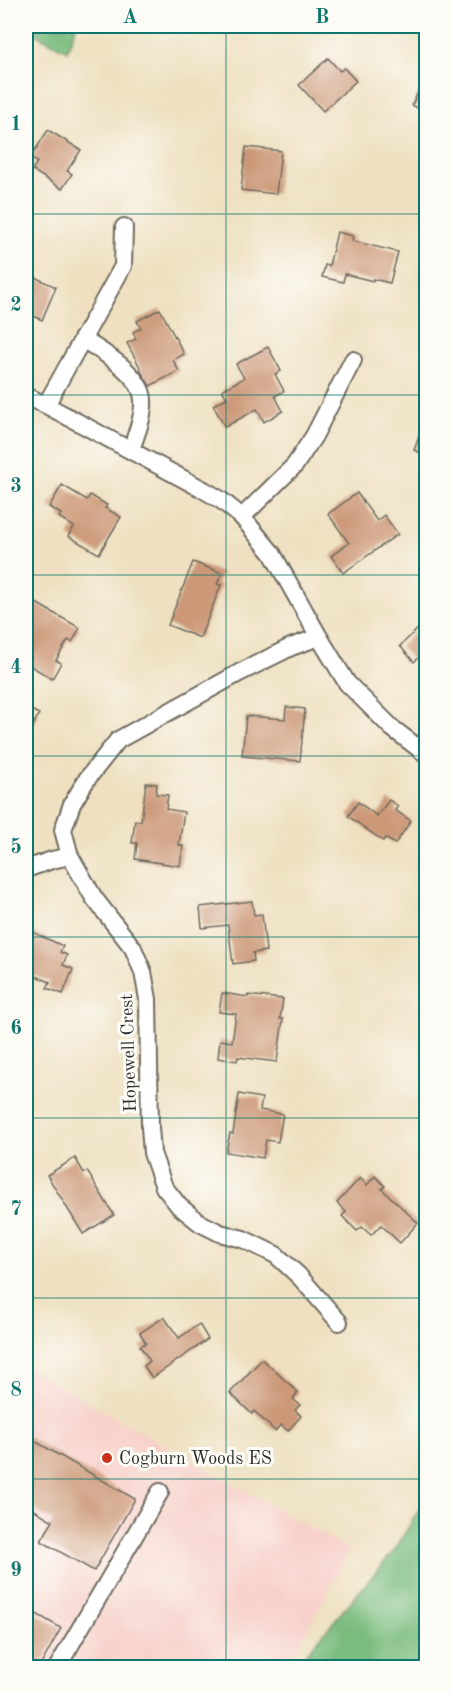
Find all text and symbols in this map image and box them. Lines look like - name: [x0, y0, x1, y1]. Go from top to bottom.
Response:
- text: A: [122, 8, 138, 28]
- text: B: [315, 8, 329, 28]
- text: 1: [10, 115, 22, 135]
- text: 2: [10, 296, 22, 316]
- text: 3: [10, 477, 22, 497]
- text: 4: [10, 658, 22, 678]
- text: 5: [10, 837, 22, 858]
- street label: Hopewell Crest: [118, 993, 140, 1113]
- text: 6: [10, 1019, 22, 1039]
- text: 7: [10, 1200, 22, 1220]
- text: 8: [10, 1381, 22, 1401]
- place label: Cogburn Woods ES: [119, 1450, 272, 1468]
- marker: Cogburn Woods ES: [100, 1451, 114, 1465]
- text: 9: [10, 1561, 22, 1581]

